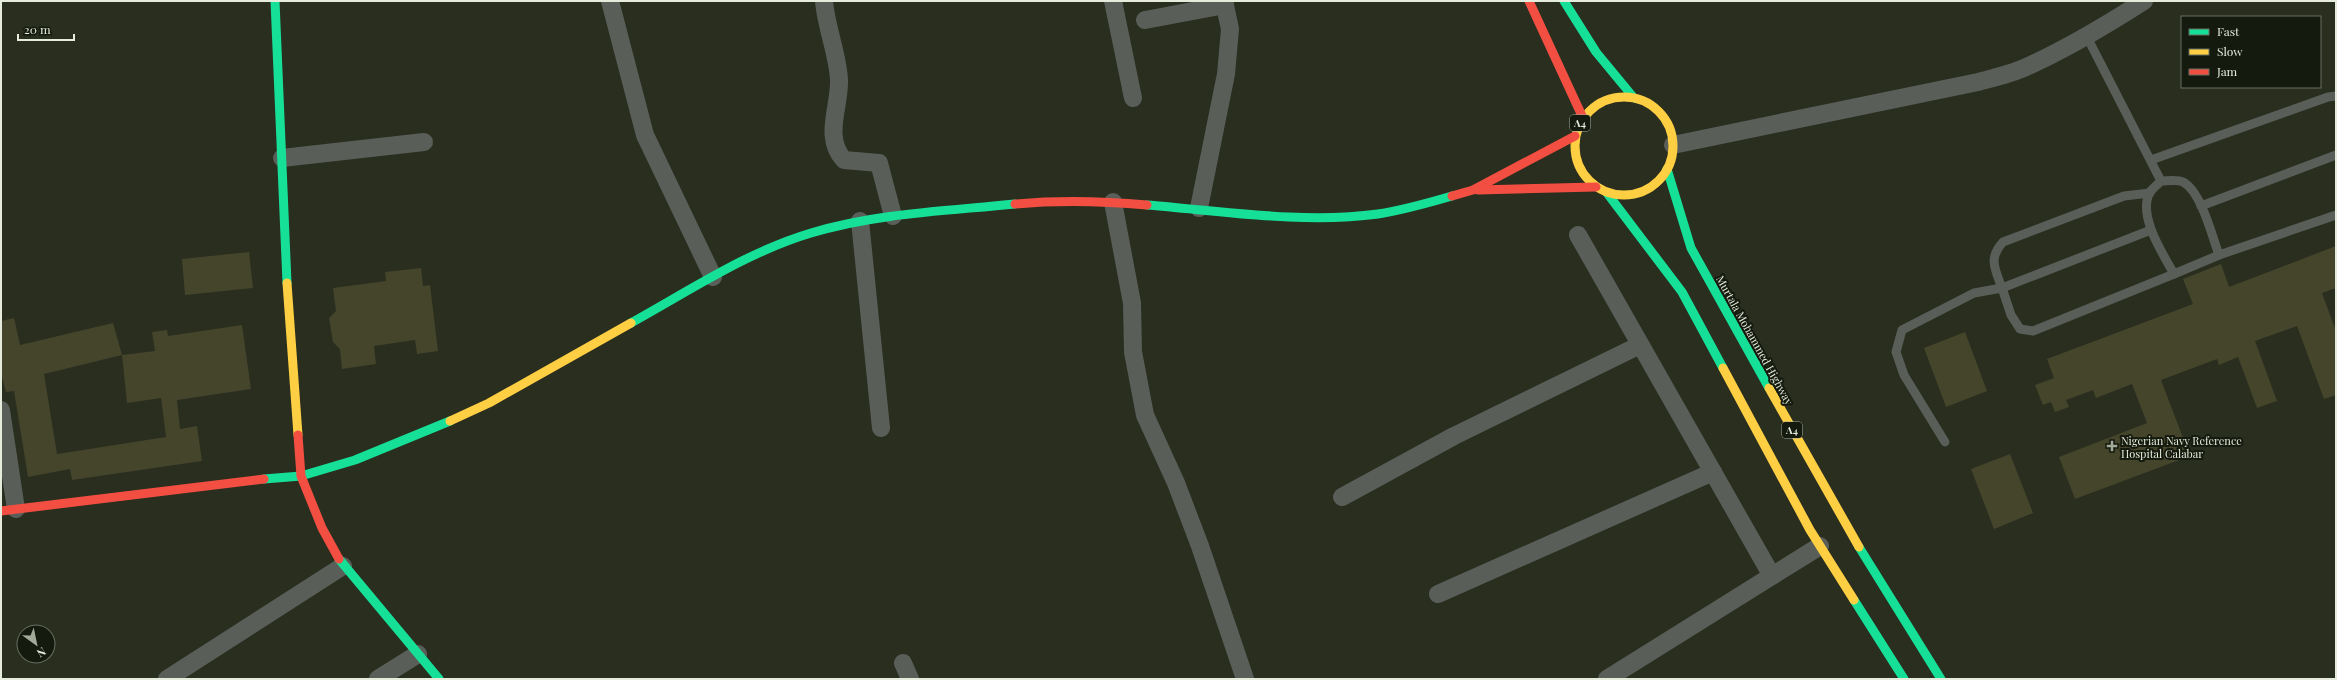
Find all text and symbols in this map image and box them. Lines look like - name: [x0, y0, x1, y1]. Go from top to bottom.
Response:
- scale bar: [18, 16, 74, 42]
- legend: [2181, 16, 2321, 88]
- text: 20 m: [24, 21, 51, 37]
- text: Fast: [2217, 23, 2240, 39]
- text: Slow: [2217, 43, 2243, 59]
- text: Jam: [2216, 63, 2238, 79]
- road number: A4: [1570, 115, 1590, 131]
- street label: Murtala Mohammed Highway: [1713, 273, 1797, 408]
- road number: A4: [1782, 422, 1802, 438]
- place label: Nigerian Navy Reference Hospital Calabar: [2121, 433, 2242, 461]
- marker: Nigerian Navy Reference Hospital Calabar: [2106, 440, 2118, 452]
- north arrow: [16, 624, 56, 664]
- text: N: [34, 644, 49, 661]

